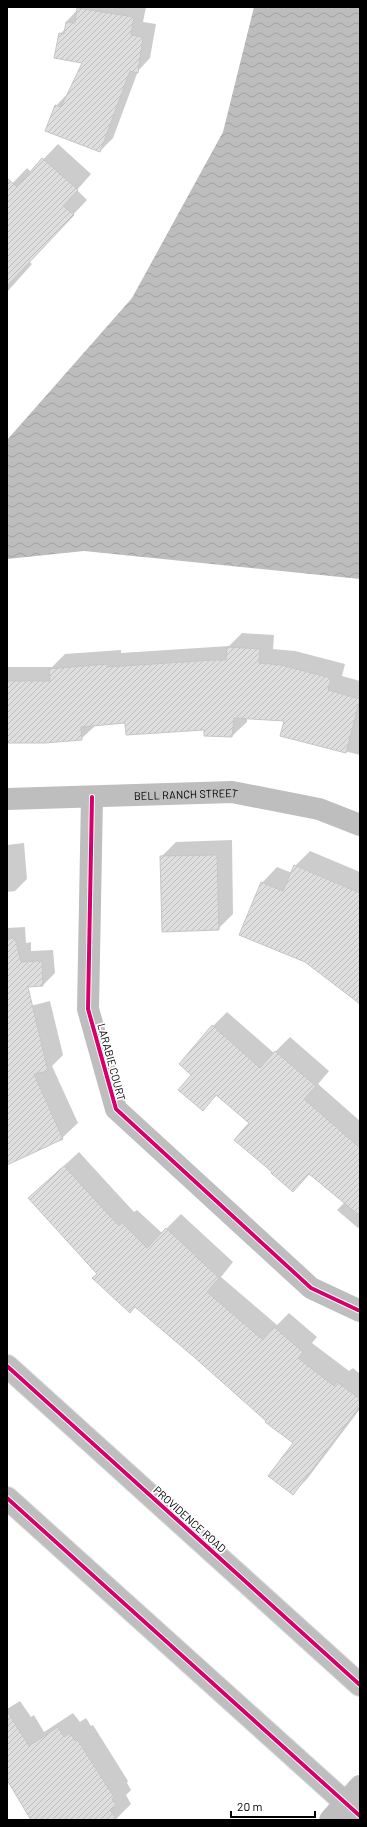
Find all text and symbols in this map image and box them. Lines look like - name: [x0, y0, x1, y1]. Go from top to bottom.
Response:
- street label: BELL RANCH STREET: [134, 785, 239, 802]
- street label: LARABIE COURT: [95, 1022, 129, 1102]
- street label: PROVIDENCE ROAD: [151, 1483, 229, 1555]
- scale bar: [231, 1793, 315, 1819]
- text: 20 m: [237, 1799, 263, 1813]

